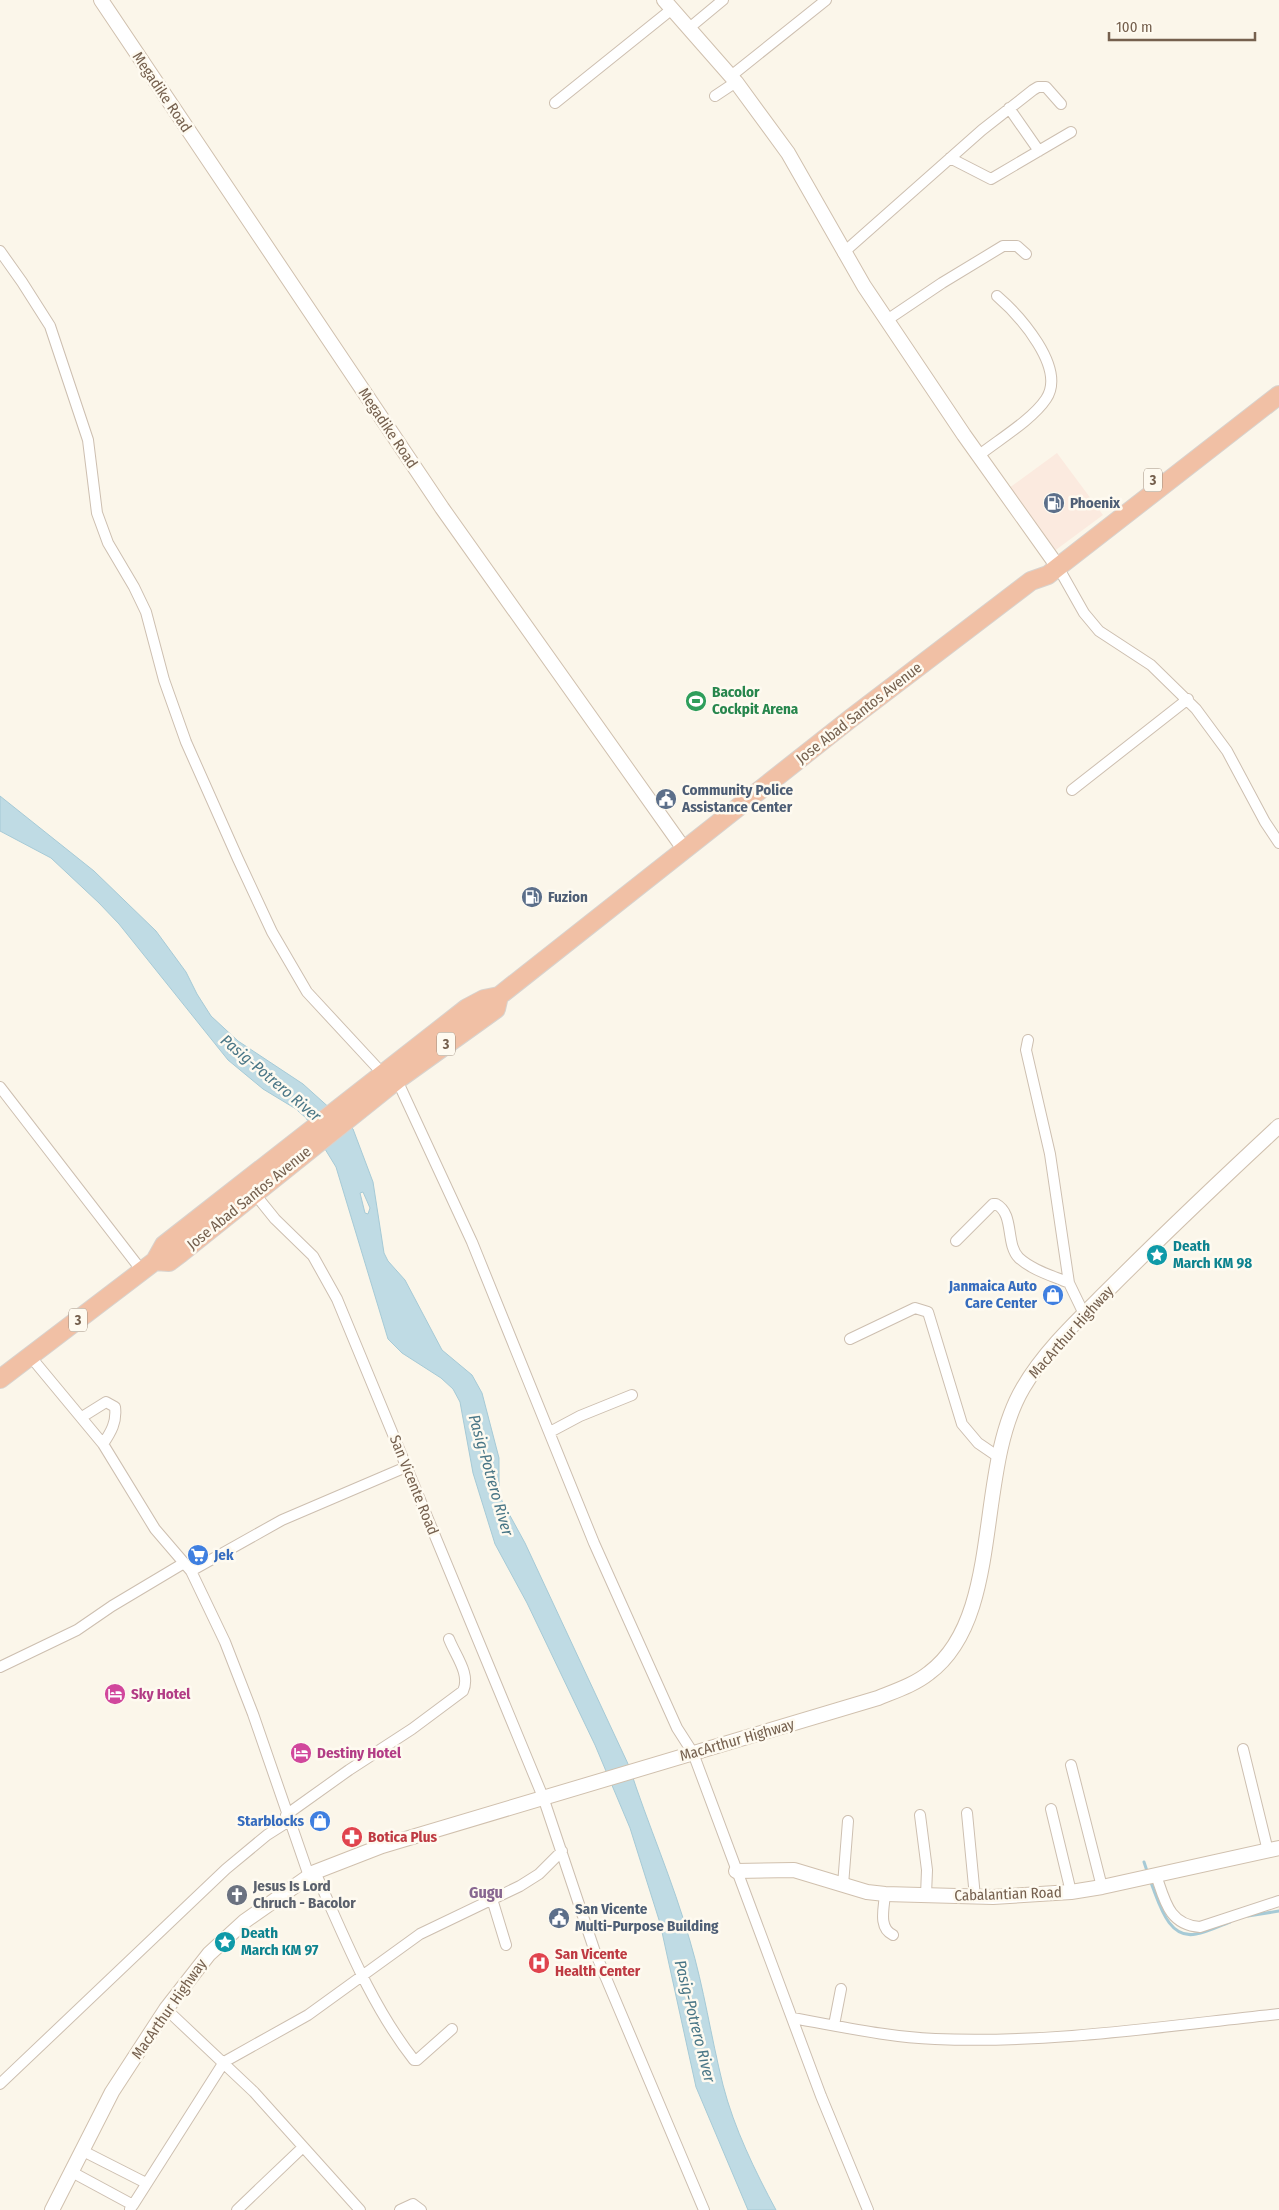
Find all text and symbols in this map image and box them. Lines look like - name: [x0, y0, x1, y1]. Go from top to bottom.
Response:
- scale bar: [1109, 10, 1255, 42]
- text: 100 m: [1116, 18, 1153, 36]
- street label: Megadike Road: [129, 48, 195, 136]
- street label: Megadike Road: [355, 384, 421, 472]
- road number: 3: [1144, 468, 1162, 492]
- fuel station icon: Phoenix: [1042, 491, 1066, 515]
- place label: Phoenix: [1070, 494, 1121, 512]
- street label: Jose Abad Santos Avenue: [793, 658, 925, 768]
- place label: Bacolor Cockpit Arena: [712, 683, 799, 718]
- sports icon: Bacolor Cockpit Arena: [684, 689, 708, 713]
- place label: Community Police Assistance Center: [681, 781, 793, 816]
- public building icon: Community Police Assistance Center: [654, 787, 678, 811]
- fuel station icon: Fuzion: [520, 885, 544, 909]
- place label: Fuzion: [548, 888, 588, 906]
- water label: Pasig-Potrero River: [217, 1031, 325, 1126]
- road number: 3: [437, 1032, 455, 1056]
- street label: Jose Abad Santos Avenue: [183, 1142, 315, 1254]
- place label: Death March KM 98: [1173, 1237, 1252, 1272]
- place icon: Death March KM 98: [1145, 1243, 1169, 1267]
- place label: Janmaica Auto Care Center: [948, 1277, 1038, 1312]
- street label: MacArthur Highway: [1025, 1282, 1117, 1382]
- shop icon: Janmaica Auto Care Center: [1041, 1283, 1065, 1307]
- road number: 3: [69, 1308, 87, 1332]
- water label: Pasig-Potrero River: [465, 1412, 517, 1538]
- street label: San Vicente Road: [386, 1433, 442, 1537]
- supermarket icon: Jek: [186, 1543, 210, 1567]
- place label: Jek: [213, 1546, 234, 1564]
- hotel icon: Sky Hotel: [103, 1682, 127, 1706]
- place label: Sky Hotel: [131, 1685, 191, 1703]
- street label: MacArthur Highway: [678, 1715, 797, 1765]
- hotel icon: Destiny Hotel: [289, 1741, 313, 1765]
- place label: Destiny Hotel: [317, 1744, 402, 1762]
- shop icon: Starblocks: [308, 1809, 332, 1833]
- place label: Starblocks: [237, 1812, 304, 1830]
- pharmacy icon: Botica Plus: [340, 1825, 364, 1849]
- place label: Botica Plus: [368, 1828, 437, 1846]
- place label: Jesus Is Lord Chruch - Bacolor: [252, 1877, 356, 1912]
- church icon: Jesus Is Lord Chruch - Bacolor: [225, 1883, 249, 1907]
- district label: Gugu: [469, 1883, 503, 1902]
- street label: Cabalantian Road: [954, 1883, 1062, 1905]
- place label: San Vicente Multi-Purpose Building: [575, 1900, 719, 1935]
- public building icon: San Vicente Multi-Purpose Building: [547, 1906, 571, 1930]
- place label: Death March KM 97: [241, 1924, 319, 1959]
- place icon: Death March KM 97: [213, 1930, 237, 1954]
- place label: San Vicente Health Center: [555, 1945, 641, 1980]
- hospital icon: San Vicente Health Center: [527, 1951, 551, 1975]
- street label: MacArthur Highway: [128, 1955, 210, 2063]
- water label: Pasig-Potrero River: [671, 1958, 719, 2084]

